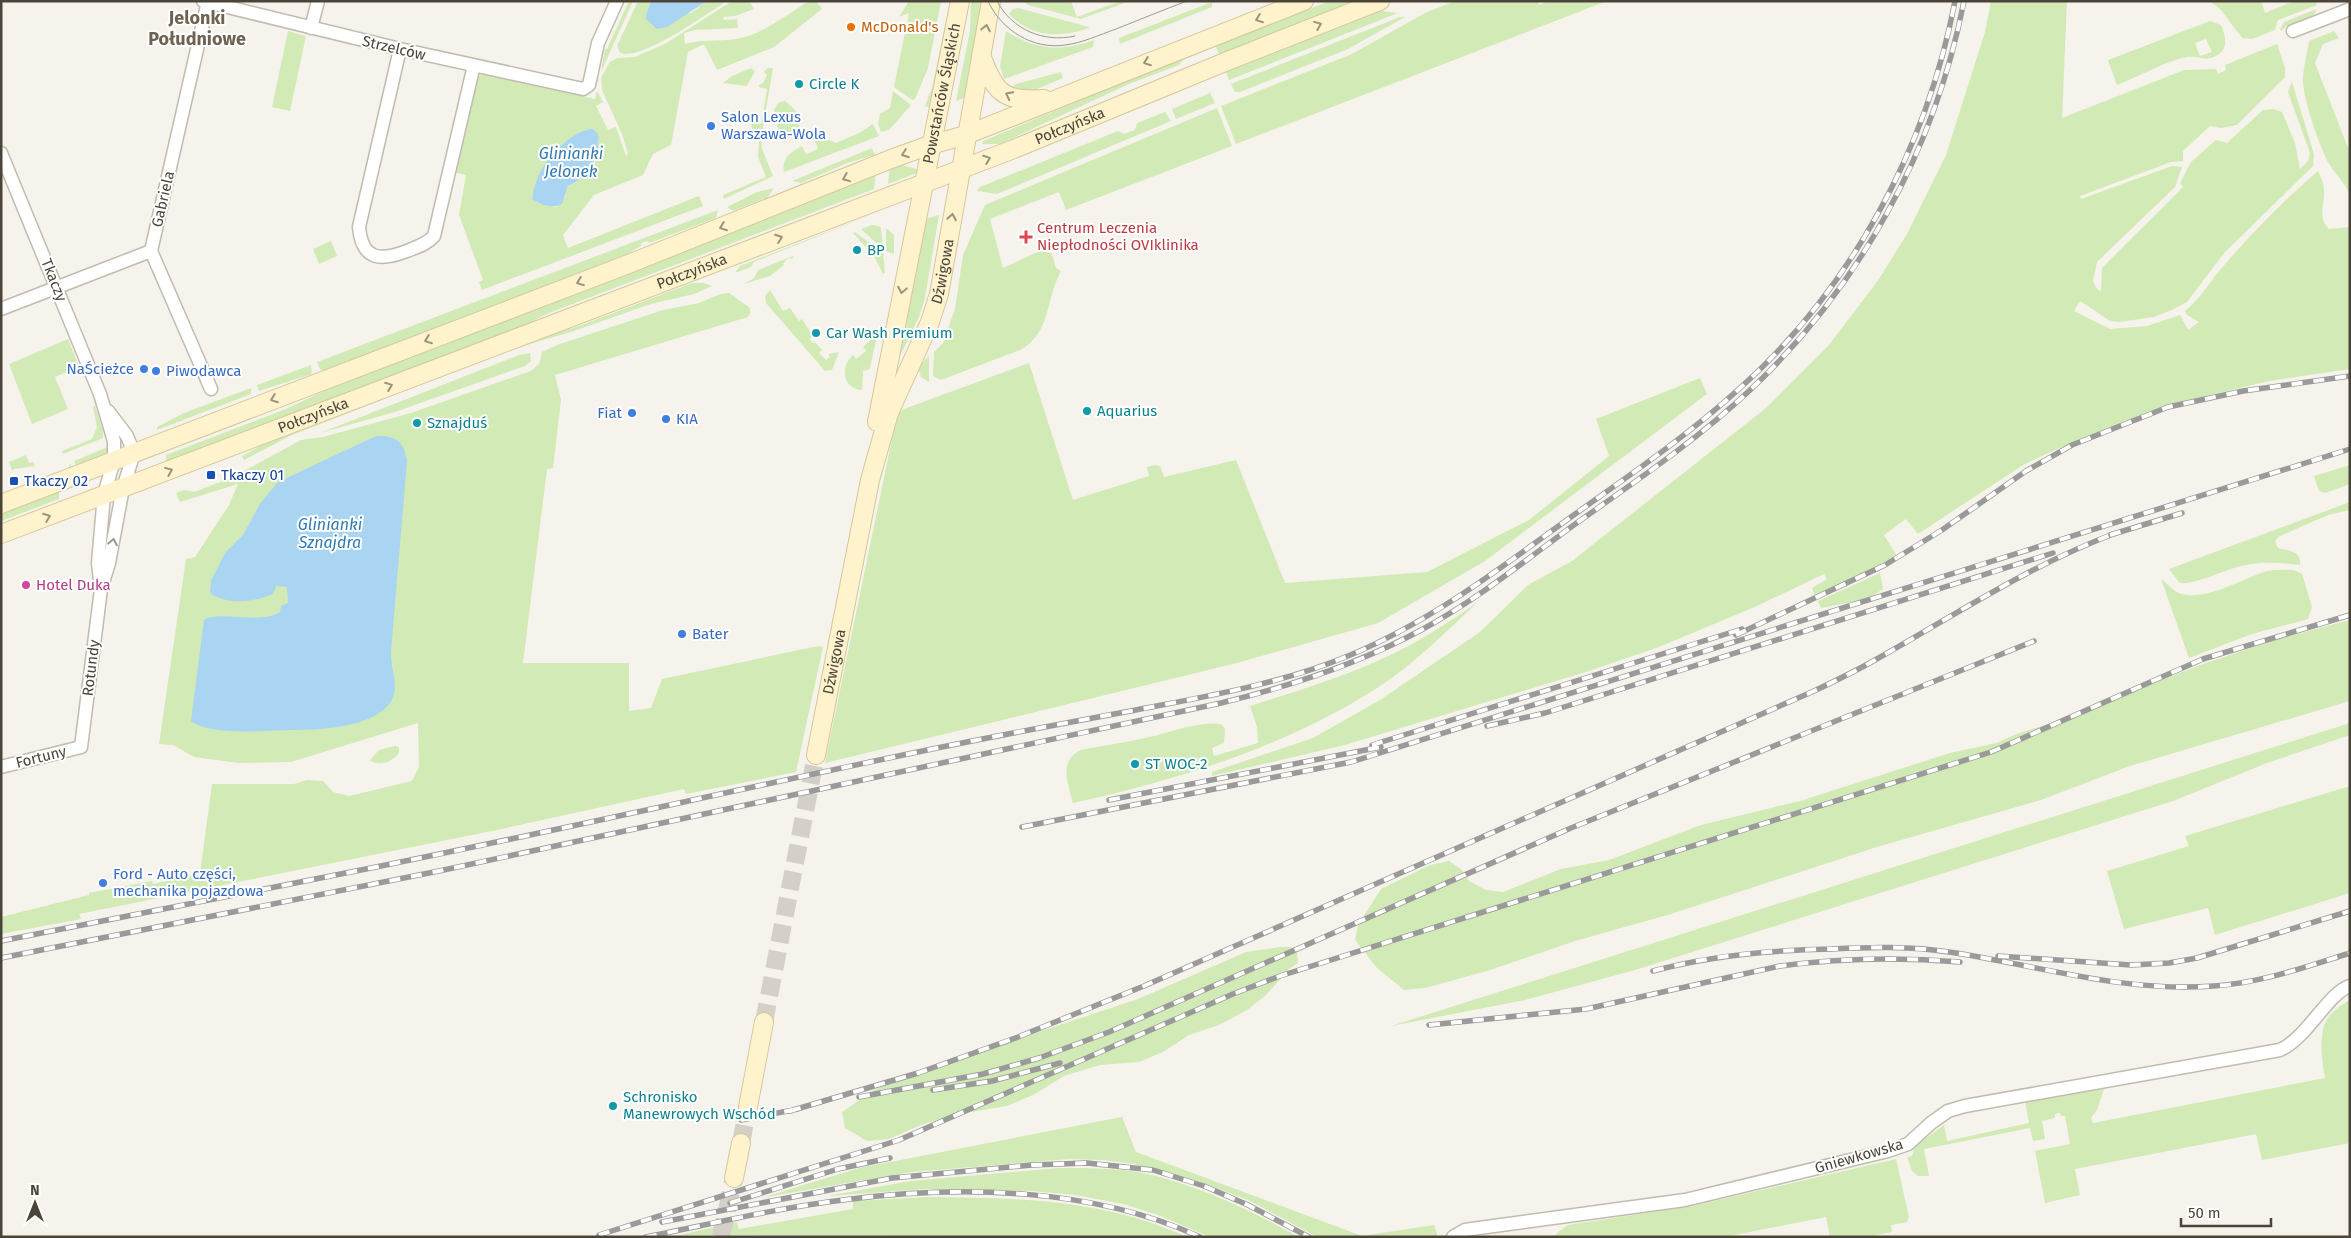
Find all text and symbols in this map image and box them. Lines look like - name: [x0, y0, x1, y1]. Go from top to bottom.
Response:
- district label: Jelonki Południowe: [148, 7, 246, 50]
- one-way arrow: [1255, 13, 1263, 23]
- place label: McDonald's: [861, 18, 939, 36]
- marker: McDonald's: [845, 21, 857, 33]
- street label: Powstańców Śląskich: [919, 21, 964, 165]
- one-way arrow: [1313, 21, 1322, 32]
- one-way arrow: [981, 24, 991, 32]
- street label: Strzelców: [361, 32, 428, 64]
- one-way arrow: [1143, 56, 1152, 66]
- place label: Circle K: [809, 75, 860, 93]
- marker: Circle K: [793, 78, 805, 90]
- one-way arrow: [1006, 91, 1015, 101]
- street label: Połczyńska: [1032, 104, 1107, 148]
- place label: Salon Lexus Warszawa-Wola: [721, 108, 826, 143]
- marker: Salon Lexus Warszawa-Wola: [705, 120, 717, 132]
- water label: Glinianki Jelonek: [539, 144, 604, 181]
- one-way arrow: [901, 148, 910, 158]
- one-way arrow: [982, 155, 991, 166]
- street label: Gabriela: [148, 169, 178, 229]
- one-way arrow: [842, 171, 851, 182]
- one-way arrow: [946, 213, 956, 222]
- place label: Centrum Leczenia Niepłodności OVIklinika: [1037, 219, 1199, 254]
- one-way arrow: [719, 221, 728, 231]
- marker: Centrum Leczenia Niepłodności OVIklinika: [1019, 230, 1033, 244]
- one-way arrow: [775, 234, 783, 244]
- street label: Dźwigowa: [927, 237, 958, 306]
- place label: BP: [867, 241, 885, 259]
- marker: BP: [851, 244, 863, 256]
- street label: Połczyńska: [654, 250, 730, 293]
- street label: Tkaczy: [37, 256, 71, 305]
- one-way arrow: [576, 276, 585, 286]
- one-way arrow: [898, 285, 908, 294]
- place label: Car Wash Premium: [826, 324, 953, 342]
- marker: Car Wash Premium: [810, 327, 822, 339]
- one-way arrow: [425, 334, 433, 344]
- place label: NaŚcieżce: [66, 360, 134, 378]
- place label: Piwodawca: [166, 362, 241, 380]
- marker: NaŚcieżce: [138, 363, 150, 375]
- marker: Piwodawca: [150, 365, 162, 377]
- one-way arrow: [384, 382, 393, 392]
- one-way arrow: [271, 393, 279, 403]
- street label: Połczyńska: [275, 394, 351, 437]
- place label: Aquarius: [1097, 402, 1157, 420]
- place label: Fiat: [597, 404, 623, 422]
- marker: Aquarius: [1081, 405, 1093, 417]
- marker: Fiat: [626, 407, 638, 419]
- place label: KIA: [676, 410, 698, 428]
- marker: KIA: [660, 413, 672, 425]
- place label: Sznajduś: [427, 414, 487, 432]
- marker: Sznajduś: [411, 417, 423, 429]
- place label: Tkaczy 01: [221, 466, 284, 484]
- one-way arrow: [164, 467, 173, 477]
- marker: Tkaczy 01: [205, 469, 217, 481]
- place label: Tkaczy 02: [24, 472, 88, 490]
- marker: Tkaczy 02: [8, 475, 20, 487]
- one-way arrow: [42, 513, 51, 523]
- water label: Glinianki Sznajdra: [298, 515, 363, 552]
- one-way arrow: [107, 538, 118, 547]
- place label: Hotel Duka: [36, 576, 111, 594]
- marker: Hotel Duka: [20, 579, 32, 591]
- place label: Bater: [692, 625, 729, 643]
- marker: Bater: [676, 628, 688, 640]
- street label: Dźwigowa: [819, 628, 850, 696]
- street label: Rotundy: [79, 638, 103, 697]
- street label: Fortuny: [14, 742, 69, 772]
- place label: ST WOC-2: [1145, 755, 1207, 773]
- marker: ST WOC-2: [1129, 758, 1141, 770]
- place label: Ford - Auto części, mechanika pojazdowa: [113, 865, 264, 900]
- marker: Ford - Auto części, mechanika pojazdowa: [97, 877, 109, 889]
- place label: Schronisko Manewrowych Wschód: [623, 1088, 776, 1123]
- marker: Schronisko Manewrowych Wschód: [607, 1100, 619, 1112]
- street label: Gniewkowska: [1813, 1135, 1905, 1177]
- north arrow: [10, 1178, 60, 1228]
- text: N: [30, 1182, 40, 1199]
- scale bar: [2181, 1196, 2271, 1228]
- text: 50 m: [2188, 1204, 2221, 1222]

